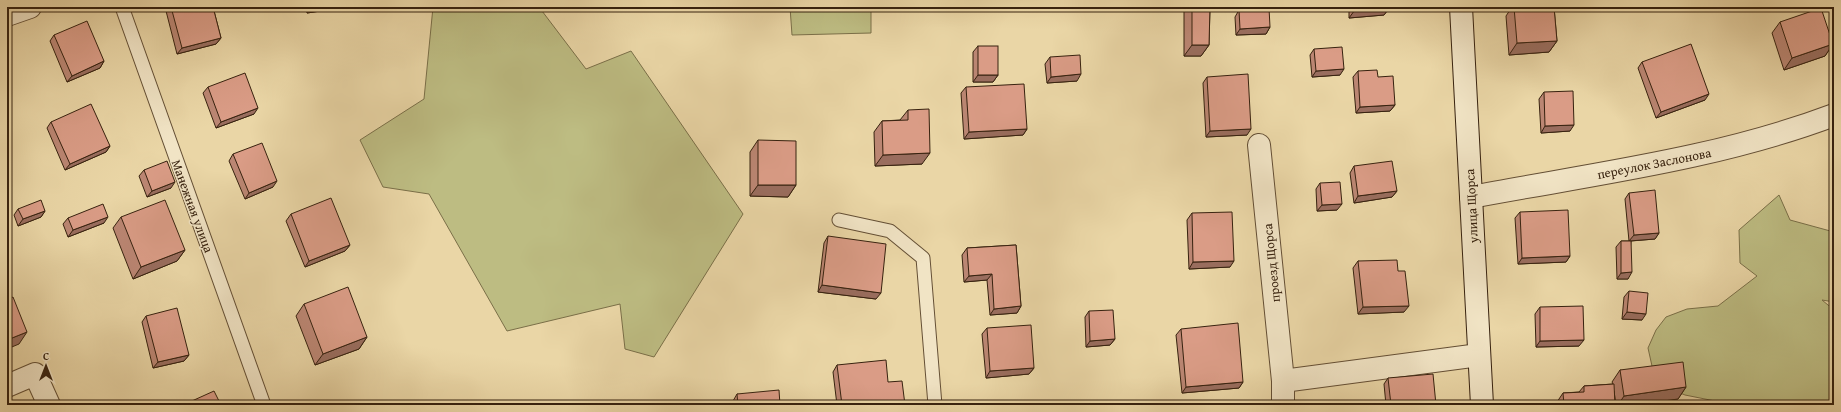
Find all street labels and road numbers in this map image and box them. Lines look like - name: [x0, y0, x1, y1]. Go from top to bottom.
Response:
- street label: переулок Заслонова: [1595, 143, 1714, 184]
- street label: Манежная улица: [167, 157, 218, 256]
- street label: улица Щорса: [1460, 167, 1483, 245]
- street label: проезд Щорса: [1258, 222, 1285, 303]

